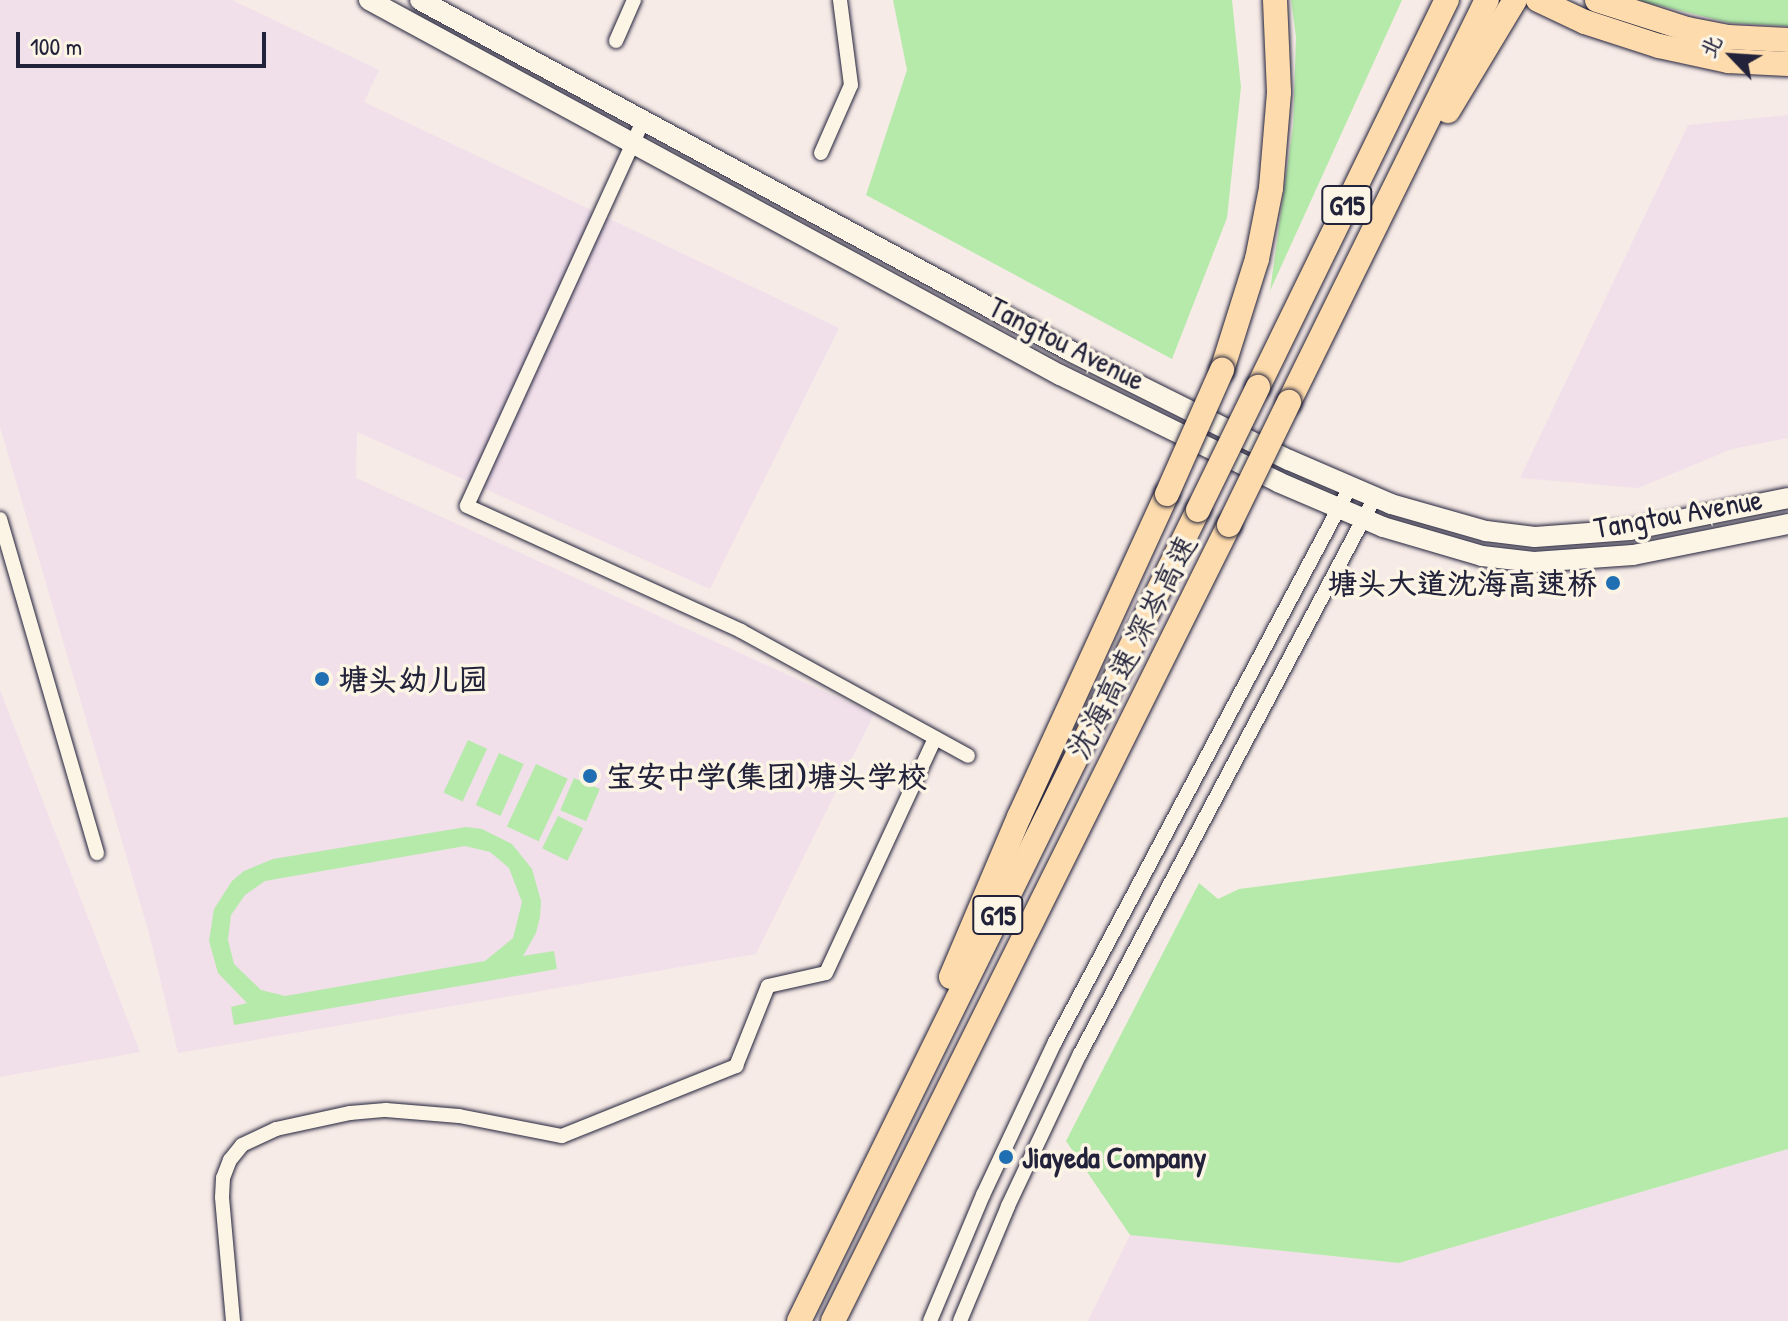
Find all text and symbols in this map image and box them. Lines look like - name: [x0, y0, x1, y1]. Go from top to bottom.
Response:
- scale bar: [20, 16, 270, 66]
- north arrow: [1692, 16, 1772, 96]
- text: 100 m: [30, 30, 82, 62]
- text: 北: [1692, 30, 1728, 62]
- road number: G15: [1321, 181, 1373, 229]
- street label: Tangtou Avenue: [983, 288, 1151, 398]
- street label: Tangtou Avenue: [1591, 481, 1765, 545]
- street label: 沈海高速 深岑高速: [1060, 529, 1204, 765]
- place label: 塘头大道沈海高速桥: [1327, 565, 1597, 601]
- marker: 塘头大道沈海高速桥: [1604, 574, 1622, 592]
- place label: 塘头幼儿园: [338, 661, 488, 697]
- marker: 塘头幼儿园: [313, 670, 331, 688]
- place label: 宝安中学(集团)塘头学校: [606, 758, 927, 794]
- marker: 宝安中学(集团)塘头学校: [581, 767, 599, 785]
- road number: G15: [972, 891, 1024, 939]
- place label: Jiayeda Company: [1022, 1139, 1206, 1175]
- marker: Jiayeda Company: [997, 1148, 1015, 1166]

